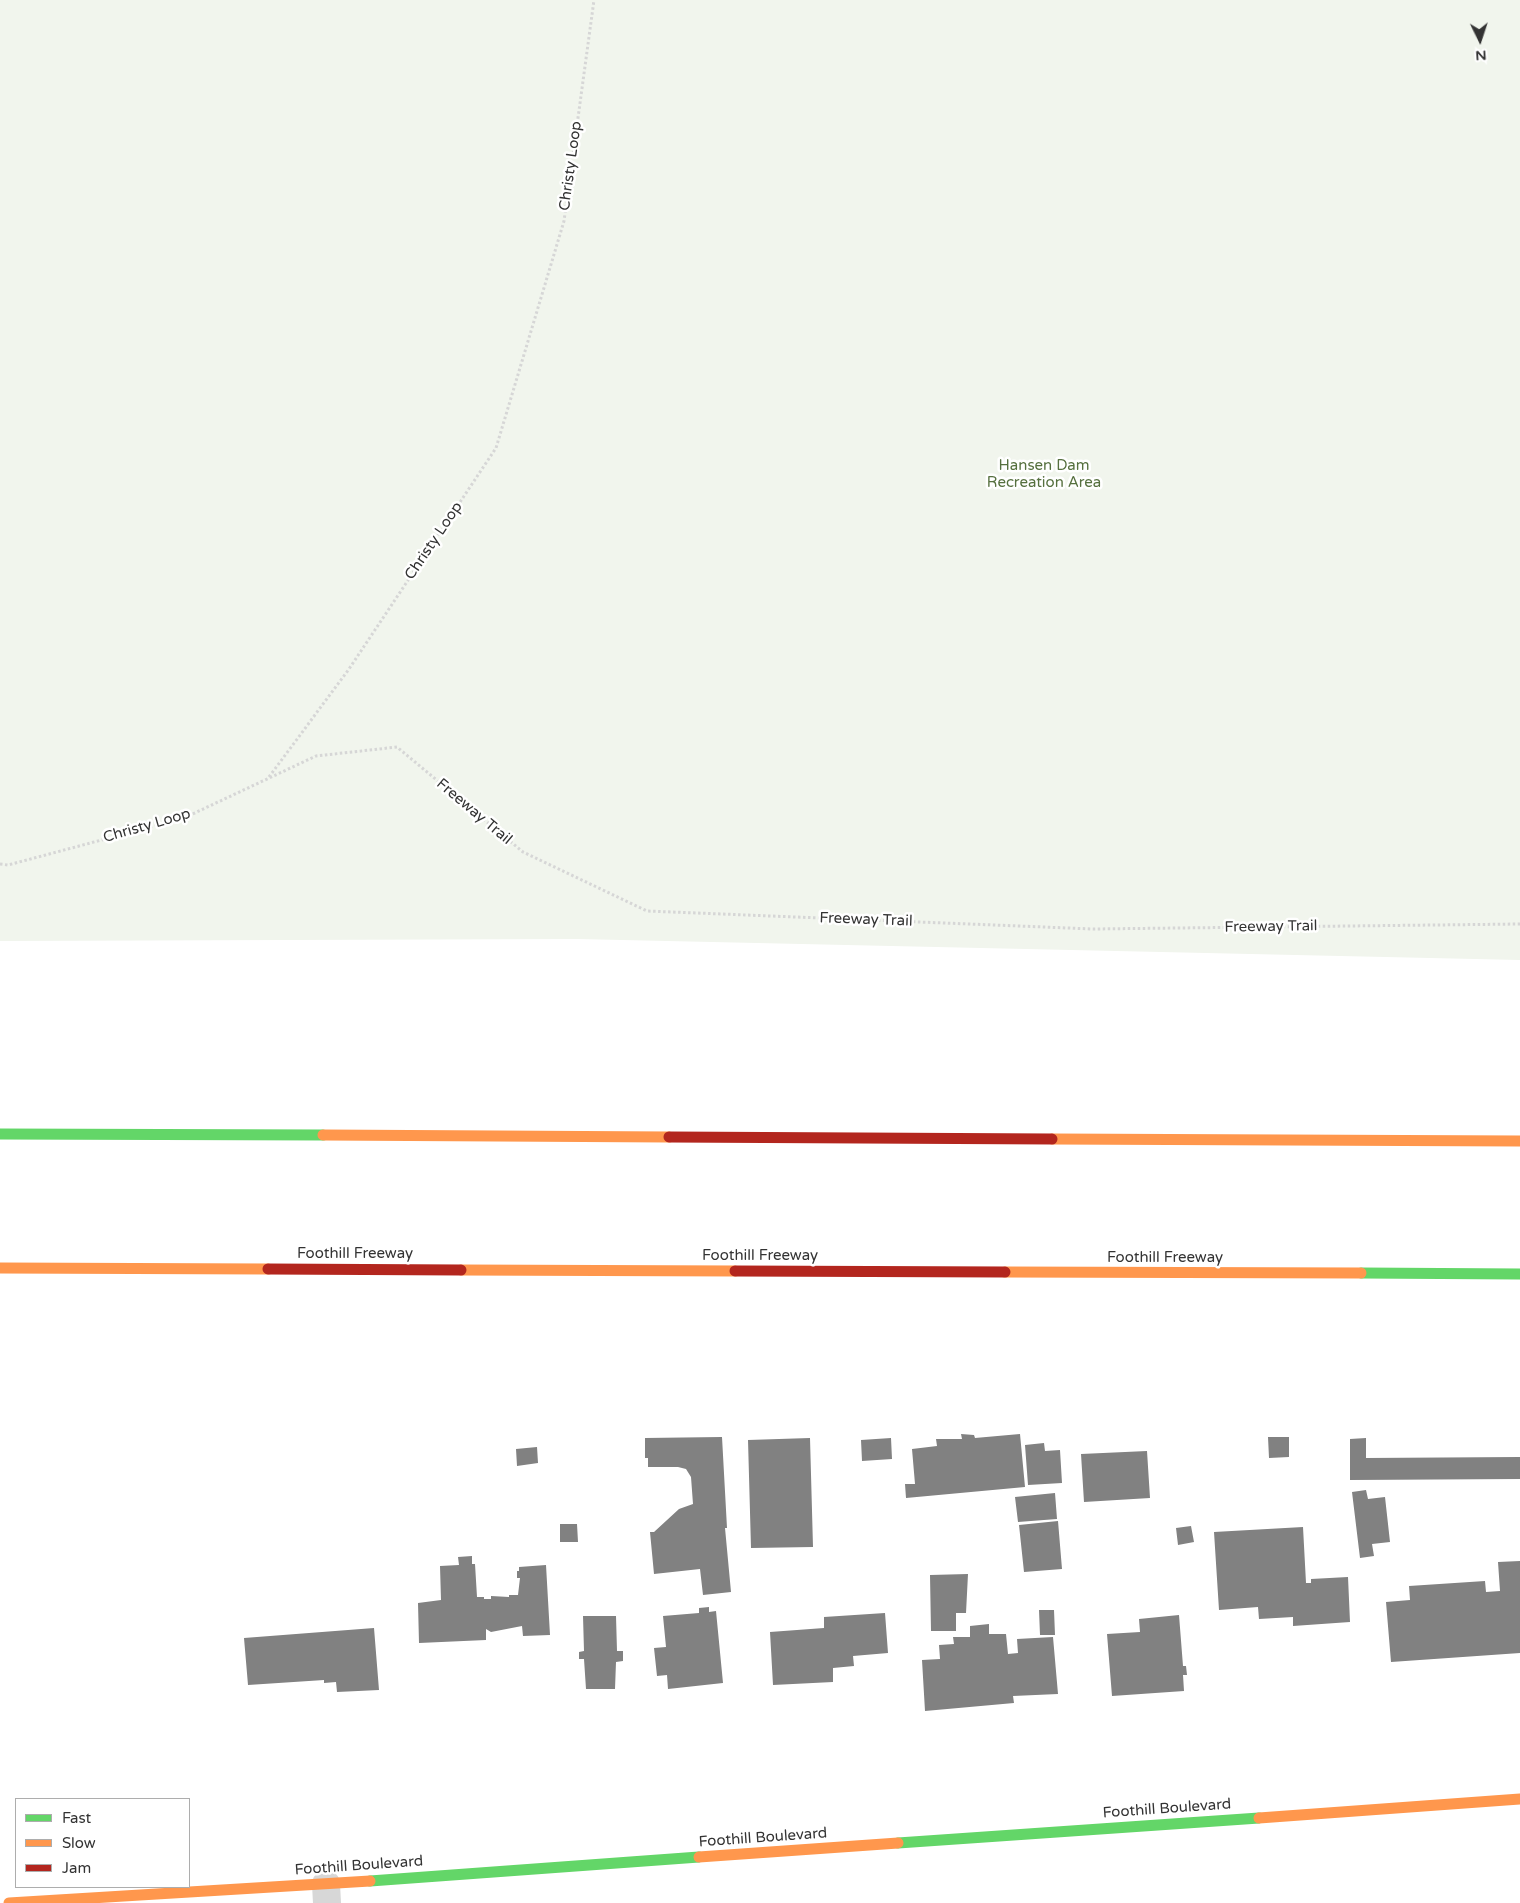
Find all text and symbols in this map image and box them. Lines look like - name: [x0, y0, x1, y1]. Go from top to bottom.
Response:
- north arrow: [1455, 15, 1505, 65]
- text: N: [1475, 47, 1487, 64]
- street label: Christy Loop: [556, 120, 586, 212]
- park label: Hansen Dam Recreation Area: [987, 457, 1101, 492]
- street label: Christy Loop: [401, 499, 467, 583]
- street label: Freeway Trail: [433, 775, 515, 849]
- street label: Christy Loop: [101, 805, 193, 847]
- street label: Freeway Trail: [819, 909, 913, 931]
- street label: Freeway Trail: [1224, 917, 1318, 937]
- street label: Foothill Freeway: [297, 1245, 413, 1263]
- street label: Foothill Freeway: [702, 1247, 818, 1265]
- street label: Foothill Freeway: [1107, 1249, 1223, 1267]
- street label: Foothill Boulevard: [1102, 1796, 1232, 1822]
- legend: [15, 1798, 190, 1888]
- text: Fast: [62, 1809, 91, 1827]
- street label: Foothill Boulevard: [698, 1825, 828, 1851]
- text: Slow: [62, 1834, 96, 1852]
- street label: Foothill Boulevard: [294, 1853, 424, 1879]
- text: Jam: [62, 1859, 91, 1877]

